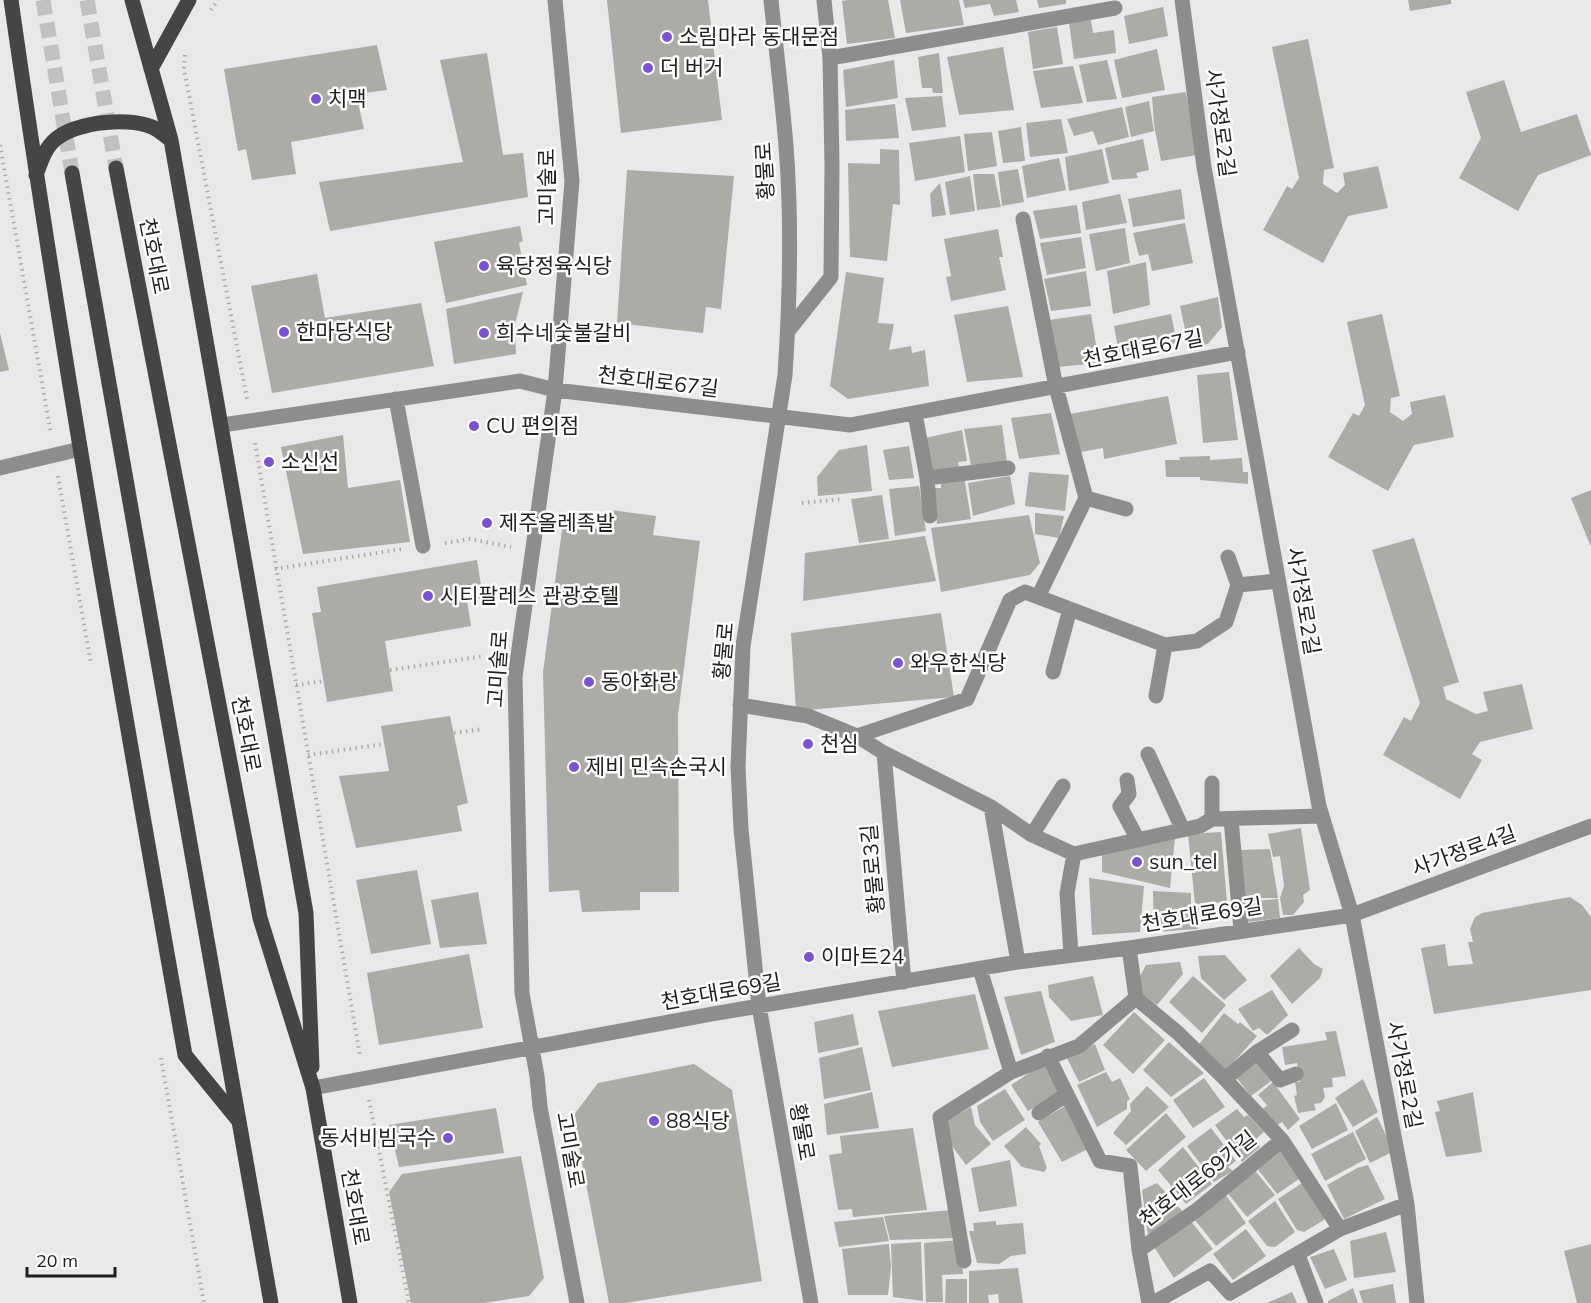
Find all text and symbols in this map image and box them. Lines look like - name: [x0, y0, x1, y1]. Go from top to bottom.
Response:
- place label: 소림마라 동대문점: [679, 23, 839, 49]
- marker: 소림마라 동대문점: [660, 30, 674, 44]
- place label: 더 버거: [660, 54, 723, 80]
- marker: 더 버거: [641, 61, 655, 75]
- street label: 사가정로2길: [1201, 67, 1241, 179]
- place label: 치맥: [328, 85, 367, 111]
- marker: 치맥: [309, 92, 323, 106]
- street label: 황물로: [750, 141, 779, 201]
- street label: 고미술로: [533, 148, 559, 226]
- street label: 천호대로: [135, 215, 175, 296]
- place label: 육당정육식당: [496, 252, 612, 278]
- marker: 육당정육식당: [477, 259, 491, 273]
- place label: 한마당식당: [296, 318, 393, 344]
- place label: 희수네숯불갈비: [496, 319, 631, 345]
- street label: 천호대로67길: [1081, 324, 1205, 372]
- marker: 한마당식당: [277, 325, 291, 339]
- marker: 희수네숯불갈비: [477, 326, 491, 340]
- street label: 천호대로67길: [596, 361, 720, 401]
- place label: CU 편의점: [486, 412, 579, 438]
- marker: CU 편의점: [467, 419, 481, 433]
- place label: 소신선: [281, 448, 339, 474]
- marker: 소신선: [262, 455, 276, 469]
- place label: 제주올레족발: [499, 509, 615, 535]
- marker: 제주올레족발: [480, 516, 494, 530]
- street label: 사가정로2길: [1282, 545, 1326, 657]
- place label: 시티팔레스 관광호텔: [440, 582, 619, 608]
- marker: 시티팔레스 관광호텔: [421, 589, 435, 603]
- street label: 황물로: [708, 621, 738, 681]
- street label: 고미술로: [481, 629, 513, 708]
- place label: 와우한식당: [910, 649, 1007, 675]
- marker: 와우한식당: [891, 656, 905, 670]
- place label: 동아화랑: [601, 668, 678, 694]
- marker: 동아화랑: [582, 675, 596, 689]
- street label: 천호대로: [227, 693, 267, 774]
- place label: 천심: [820, 730, 859, 756]
- marker: 천심: [801, 737, 815, 751]
- place label: 제비 민속손국시: [586, 753, 727, 779]
- marker: 제비 민속손국시: [567, 760, 581, 774]
- street label: 사가정로4길: [1408, 819, 1519, 881]
- street label: 황물로3길: [855, 823, 889, 915]
- place label: sun_tel: [1149, 848, 1217, 874]
- marker: sun_tel: [1130, 855, 1144, 869]
- street label: 천호대로69길: [1140, 892, 1264, 936]
- place label: 이마트24: [821, 943, 905, 969]
- marker: 이마트24: [802, 950, 816, 964]
- street label: 천호대로69길: [659, 968, 783, 1014]
- street label: 사가정로2길: [1382, 1019, 1428, 1131]
- street label: 황물로: [785, 1101, 821, 1163]
- place label: 88식당: [666, 1107, 730, 1133]
- street label: 고미술로: [551, 1110, 590, 1190]
- marker: 88식당: [647, 1114, 661, 1128]
- place label: 동서비빔국수: [320, 1124, 436, 1150]
- street label: 천호대로69가길: [1134, 1125, 1261, 1232]
- marker: 동서비빔국수: [441, 1131, 455, 1145]
- street label: 천호대로: [336, 1167, 375, 1247]
- scale bar: [27, 1240, 116, 1278]
- text: 20 m: [36, 1249, 78, 1272]

